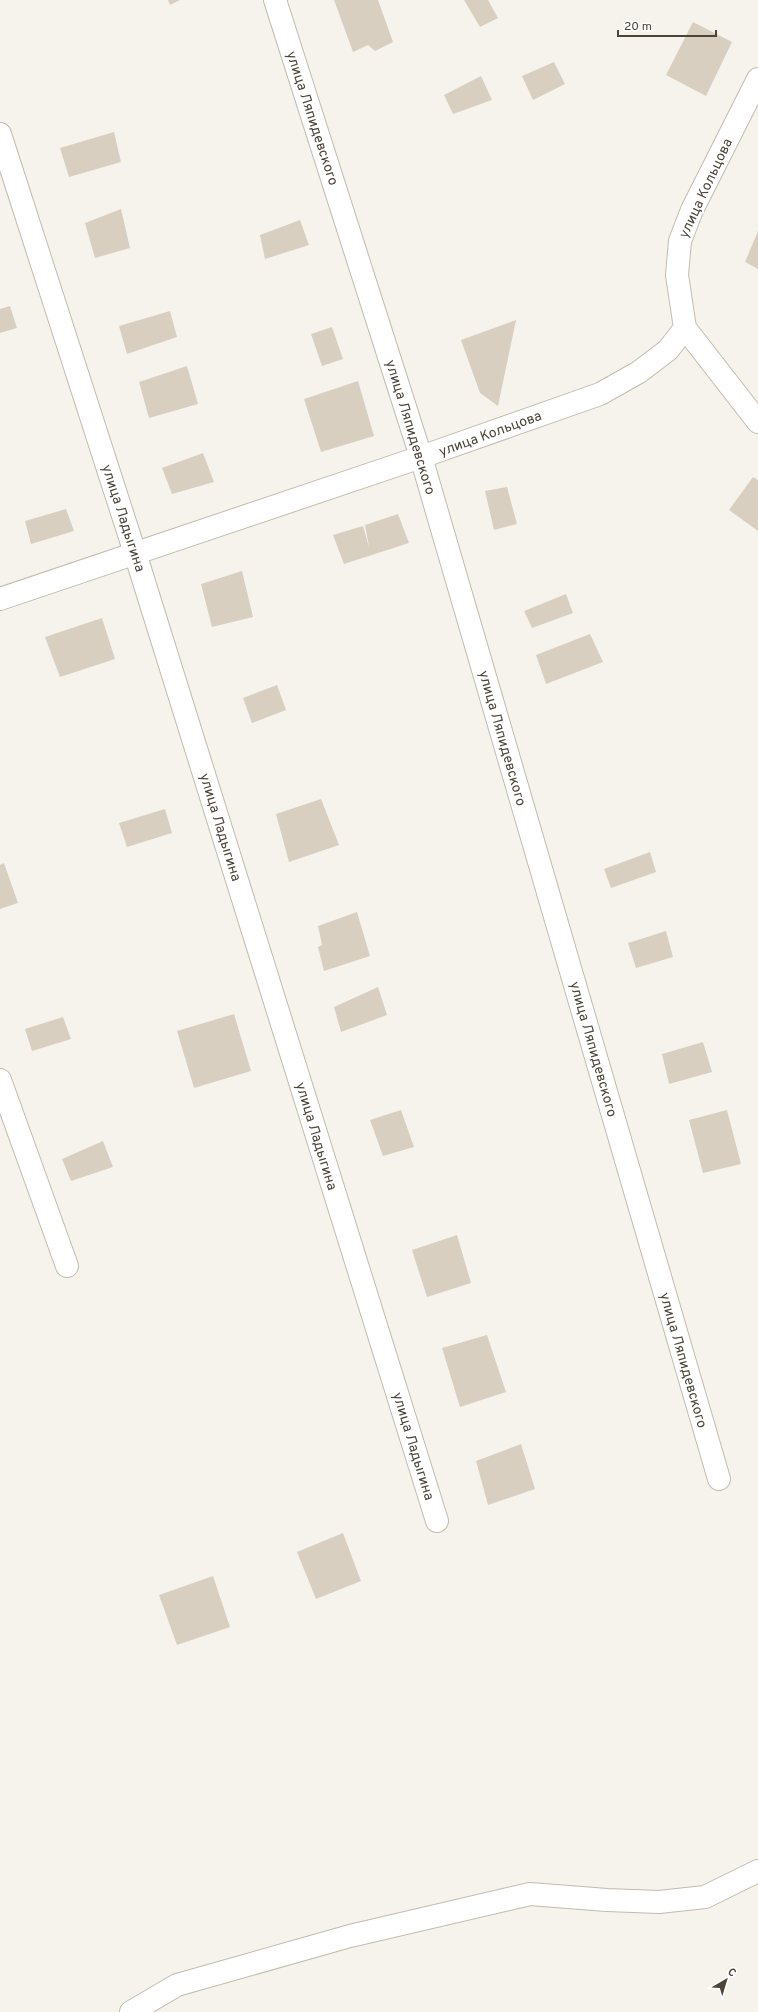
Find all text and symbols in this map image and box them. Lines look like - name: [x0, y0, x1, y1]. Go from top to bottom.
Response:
- scale bar: [618, 12, 716, 38]
- text: 20 m: [624, 19, 652, 35]
- street label: улица Ляпидевского: [282, 49, 341, 188]
- street label: улица Кольцова: [676, 136, 737, 241]
- street label: улица Ляпидевского: [381, 358, 438, 497]
- street label: улица Кольцова: [437, 408, 544, 461]
- street label: улица Ладыгина: [97, 463, 148, 574]
- street label: улица Ляпидевского: [474, 669, 529, 808]
- street label: улица Ладыгина: [195, 771, 244, 883]
- street label: улица Ляпидевского: [565, 980, 620, 1119]
- street label: улица Ладыгина: [291, 1080, 340, 1192]
- street label: улица Ляпидевского: [655, 1291, 710, 1430]
- street label: улица Ладыгина: [388, 1390, 437, 1502]
- north arrow: [706, 1960, 746, 2000]
- text: С: [724, 1965, 739, 1981]

